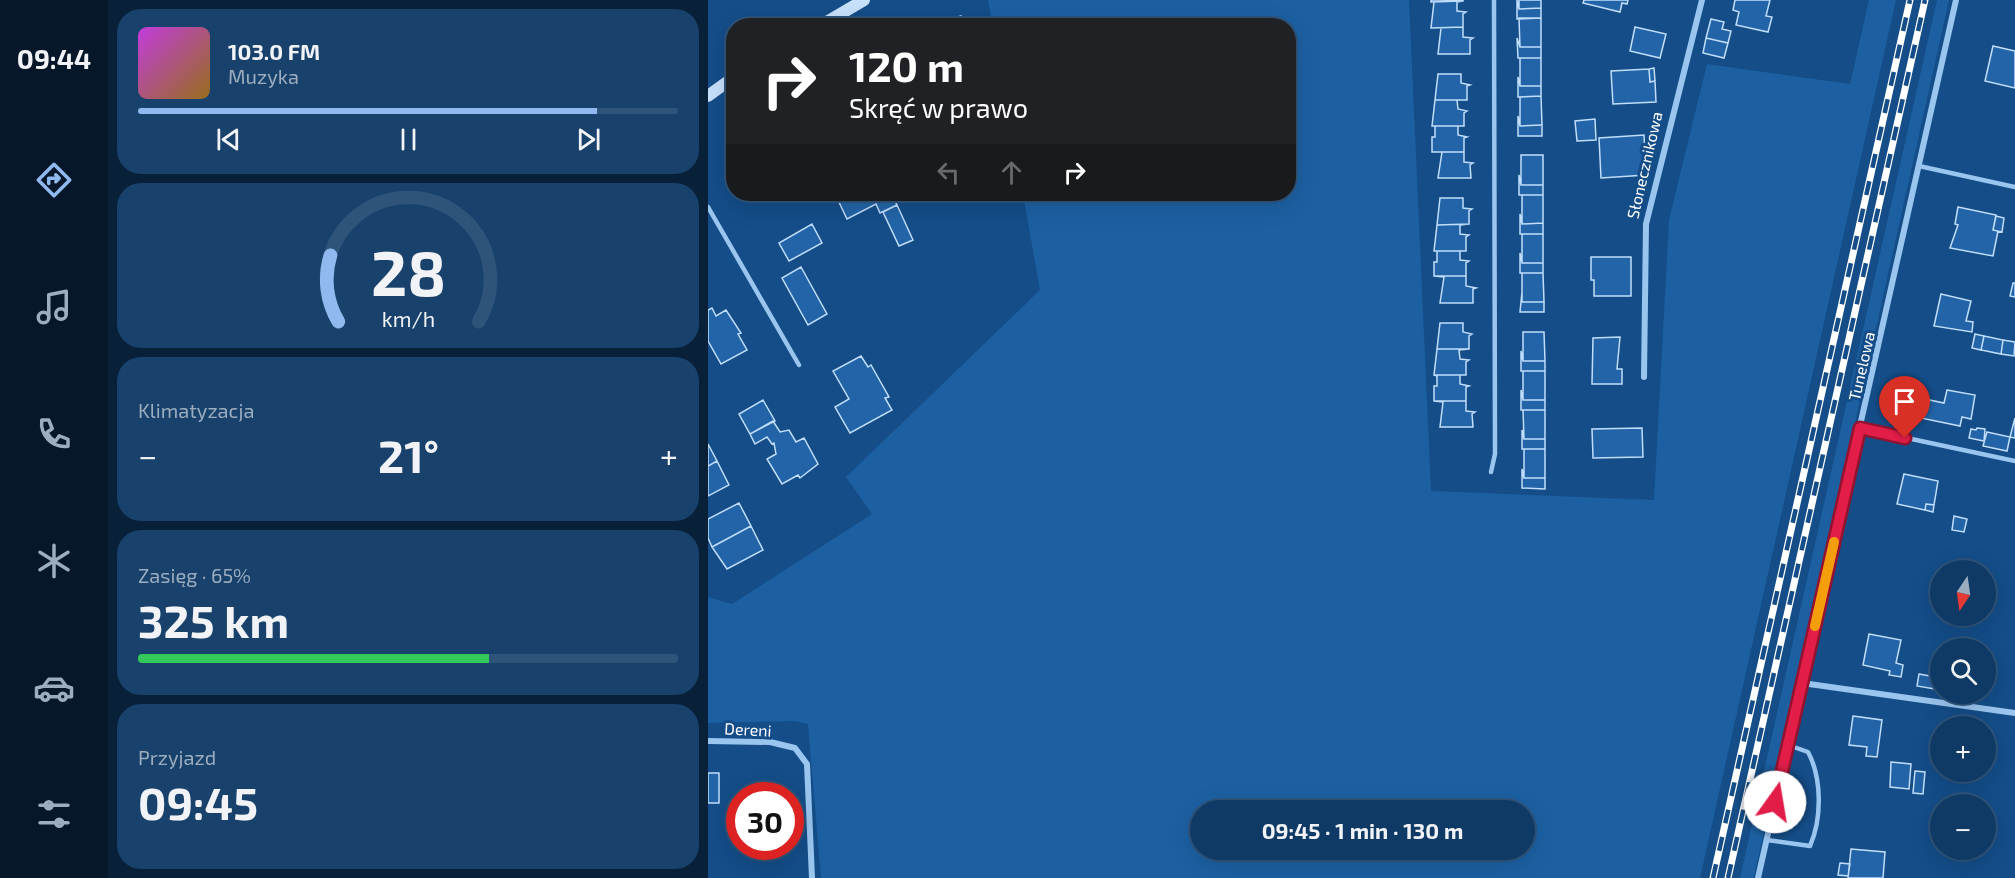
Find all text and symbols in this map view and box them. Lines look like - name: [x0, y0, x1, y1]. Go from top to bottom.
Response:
- text: 103.0 FM: [228, 38, 320, 64]
- text: 120 m: [849, 40, 964, 90]
- text: 09:44: [17, 42, 91, 74]
- icon: right: [750, 42, 828, 120]
- text: Muzyka: [228, 64, 299, 88]
- text: Skręć w prawo: [849, 91, 1028, 123]
- street label: Słonecznikowa: [1622, 110, 1666, 220]
- icon: previous: [212, 123, 245, 156]
- icon: pause: [392, 123, 425, 156]
- icon: next: [572, 123, 605, 156]
- icon: left: [932, 156, 965, 189]
- icon: ahead: [995, 156, 1028, 189]
- icon: right: [1058, 156, 1091, 189]
- icon: directions: [33, 159, 75, 201]
- text: 28: [370, 234, 446, 309]
- icon: music: [33, 286, 75, 328]
- text: km/h: [381, 307, 435, 332]
- street label: Tunelowa: [1844, 329, 1878, 403]
- pin: [1879, 376, 1930, 438]
- icon: arrive: [1888, 385, 1921, 418]
- text: Klimatyzacja: [138, 398, 254, 422]
- icon: phone: [33, 413, 75, 455]
- text: 21°: [378, 428, 439, 482]
- text: −: [138, 435, 157, 475]
- text: +: [660, 435, 678, 475]
- icon: climate: [33, 540, 75, 582]
- north arrow: [1930, 560, 1996, 626]
- map controls: [1930, 560, 1996, 860]
- text: Zasięg · 65%: [138, 563, 251, 587]
- text: 325 km: [138, 593, 289, 647]
- button: search: [1930, 638, 1996, 704]
- icon: car: [33, 667, 75, 709]
- button: +: [1930, 716, 1996, 782]
- street label: Dereni: [724, 718, 772, 740]
- text: Przyjazd: [138, 745, 216, 769]
- position arrow: [1743, 770, 1807, 834]
- text: 09:45: [138, 775, 258, 829]
- speed limit sign: 30: [726, 782, 804, 860]
- icon: filters: [33, 793, 75, 835]
- button: −: [1930, 794, 1996, 860]
- text: 09:45 · 1 min · 130 m: [1262, 817, 1463, 843]

